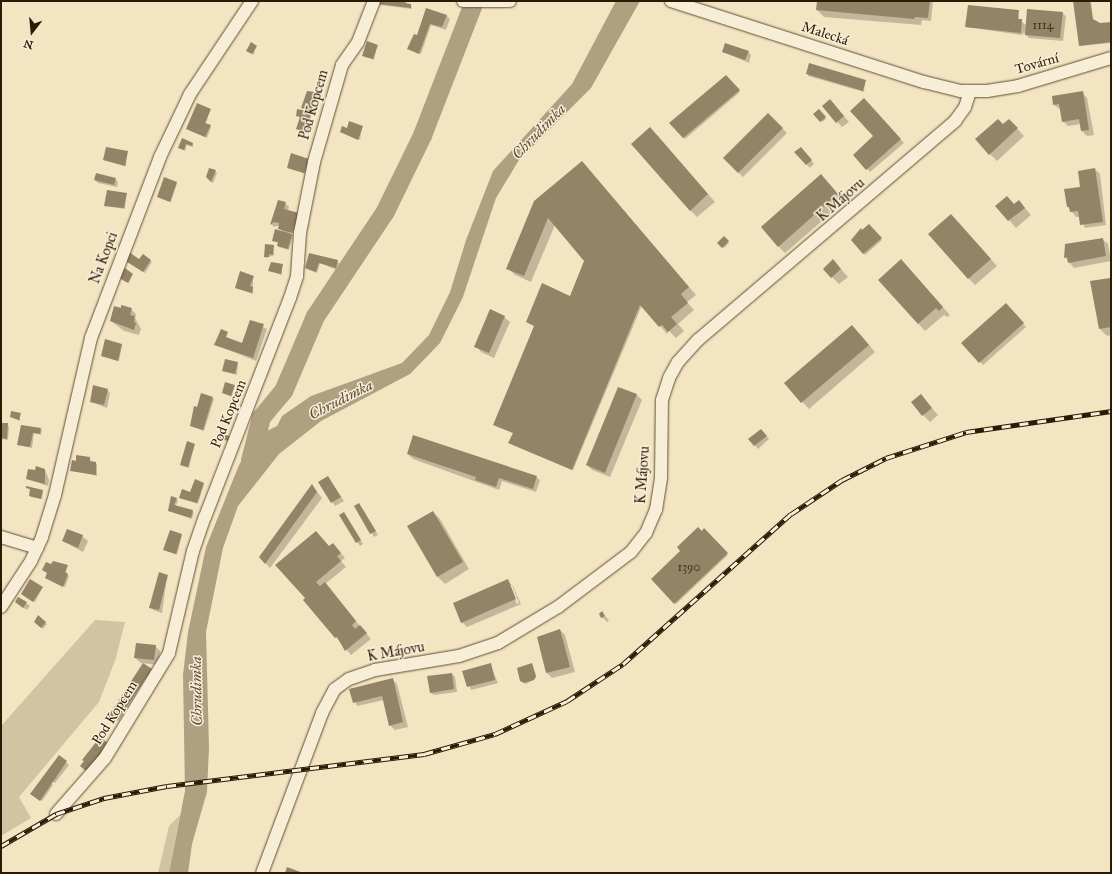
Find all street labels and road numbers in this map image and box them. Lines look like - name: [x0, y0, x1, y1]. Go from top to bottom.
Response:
- street label: Malecká: [799, 19, 851, 49]
- street label: Tovární: [1013, 50, 1061, 78]
- street label: Pod Kopcem: [296, 68, 332, 142]
- street label: K Májovu: [814, 175, 868, 225]
- street label: Na Kopci: [86, 230, 122, 286]
- street label: Pod Kopcem: [208, 377, 250, 451]
- street label: K Májovu: [633, 445, 653, 505]
- street label: K Májovu: [366, 639, 426, 665]
- street label: Pod Kopcem: [89, 678, 141, 748]

